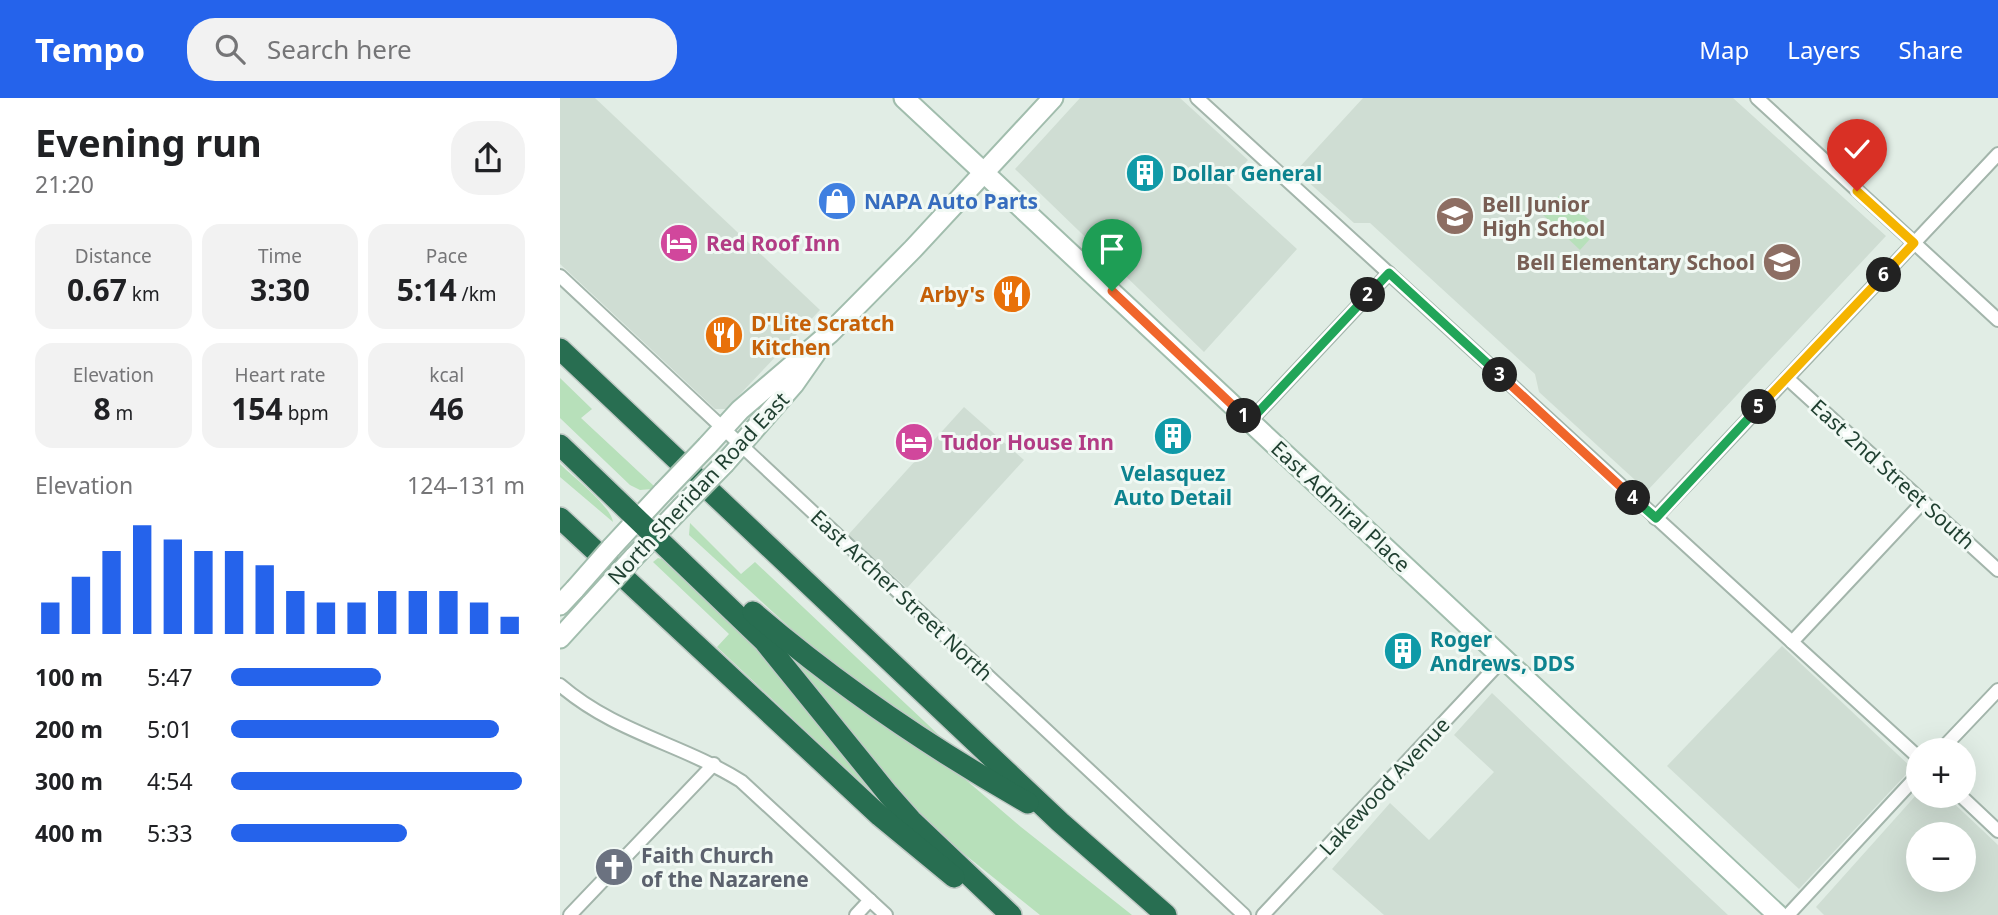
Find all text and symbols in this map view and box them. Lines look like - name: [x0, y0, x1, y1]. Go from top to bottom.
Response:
- search box: [187, 18, 677, 81]
- text: Tempo: [35, 27, 145, 72]
- icon: search: [211, 30, 249, 68]
- text: Search here: [267, 31, 412, 67]
- text: Map: [1699, 33, 1749, 66]
- text: Layers: [1787, 33, 1861, 66]
- text: Share: [1899, 33, 1963, 66]
- text: Evening run: [35, 116, 262, 168]
- pin: [1827, 119, 1887, 191]
- button: share: [451, 121, 525, 195]
- icon: check: [1838, 130, 1876, 168]
- building icon: Dollar General: [1124, 152, 1166, 194]
- place label: Dollar General: [1172, 159, 1322, 187]
- text: 21:20: [35, 168, 94, 200]
- shop icon: NAPA Auto Parts: [816, 180, 858, 222]
- place label: NAPA Auto Parts: [864, 187, 1038, 215]
- place label: Bell Junior High School: [1482, 190, 1605, 242]
- school or university icon: Bell Junior High School: [1434, 195, 1476, 237]
- pin: [1082, 219, 1142, 291]
- hotel icon: Red Roof Inn: [658, 222, 700, 264]
- place label: Red Roof Inn: [706, 229, 840, 257]
- icon: arrive: [1093, 230, 1131, 268]
- school or university icon: Bell Elementary School: [1761, 241, 1803, 283]
- text: Distance: [75, 243, 152, 269]
- text: Time: [258, 243, 302, 269]
- text: Pace: [426, 243, 468, 269]
- place label: Bell Elementary School: [1516, 248, 1755, 276]
- pin: 6: [1866, 258, 1902, 292]
- text: 6: [1878, 261, 1889, 287]
- text: 0.67: [67, 269, 127, 310]
- text: 3:30: [250, 269, 310, 310]
- text: 5:14: [397, 269, 457, 310]
- restaurant icon: Arby's: [991, 273, 1033, 315]
- pin: 2: [1350, 278, 1386, 312]
- place label: Arby's: [920, 280, 985, 308]
- text: km: [127, 281, 160, 307]
- text: /km: [457, 281, 497, 307]
- text: 2: [1362, 281, 1373, 307]
- place label: D'Lite Scratch Kitchen: [751, 309, 895, 361]
- restaurant icon: D'Lite Scratch Kitchen: [703, 314, 745, 356]
- pin: 3: [1482, 358, 1518, 392]
- text: 3: [1494, 361, 1505, 387]
- text: Elevation: [73, 362, 154, 388]
- text: Heart rate: [235, 362, 325, 388]
- text: kcal: [429, 362, 464, 388]
- street label: North Sheridan Road East: [601, 385, 795, 590]
- text: 8: [93, 388, 111, 429]
- text: 154: [231, 388, 283, 429]
- text: 46: [430, 388, 464, 429]
- pin: 5: [1742, 390, 1776, 424]
- text: 5: [1753, 393, 1764, 419]
- street label: East 2nd Street South: [1805, 393, 1981, 555]
- pin: 1: [1226, 398, 1262, 434]
- text: m: [111, 400, 133, 426]
- text: bpm: [283, 400, 329, 426]
- text: 1: [1238, 402, 1249, 428]
- building icon: Velasquez Auto Detail: [1152, 415, 1194, 457]
- hotel icon: Tudor House Inn: [893, 421, 935, 463]
- place label: Tudor House Inn: [941, 428, 1114, 456]
- street label: East Admiral Place: [1265, 434, 1417, 578]
- place label: Velasquez Auto Detail: [1114, 459, 1232, 511]
- text: Elevation: [35, 469, 133, 501]
- text: 124–131 m: [407, 469, 525, 501]
- pin: 4: [1616, 480, 1650, 516]
- text: 4: [1627, 484, 1638, 510]
- street label: East Archer Street North: [805, 503, 999, 687]
- place label: Roger Andrews, DDS: [1430, 625, 1575, 677]
- building icon: Roger Andrews, DDS: [1382, 630, 1424, 672]
- text: 100 m: [35, 661, 103, 693]
- text: 5:47: [147, 661, 193, 693]
- street label: Lakewood Avenue: [1313, 711, 1455, 861]
- text: 200 m: [35, 713, 103, 745]
- text: 5:01: [147, 713, 193, 745]
- map controls: [1906, 738, 1976, 892]
- button: +: [1906, 738, 1976, 808]
- text: 300 m: [35, 765, 103, 797]
- text: 4:54: [147, 765, 193, 797]
- text: 400 m: [35, 817, 103, 849]
- text: 5:33: [147, 817, 193, 849]
- button: −: [1906, 822, 1976, 892]
- place label: Faith Church of the Nazarene: [641, 841, 809, 893]
- church icon: Faith Church of the Nazarene: [593, 846, 635, 888]

